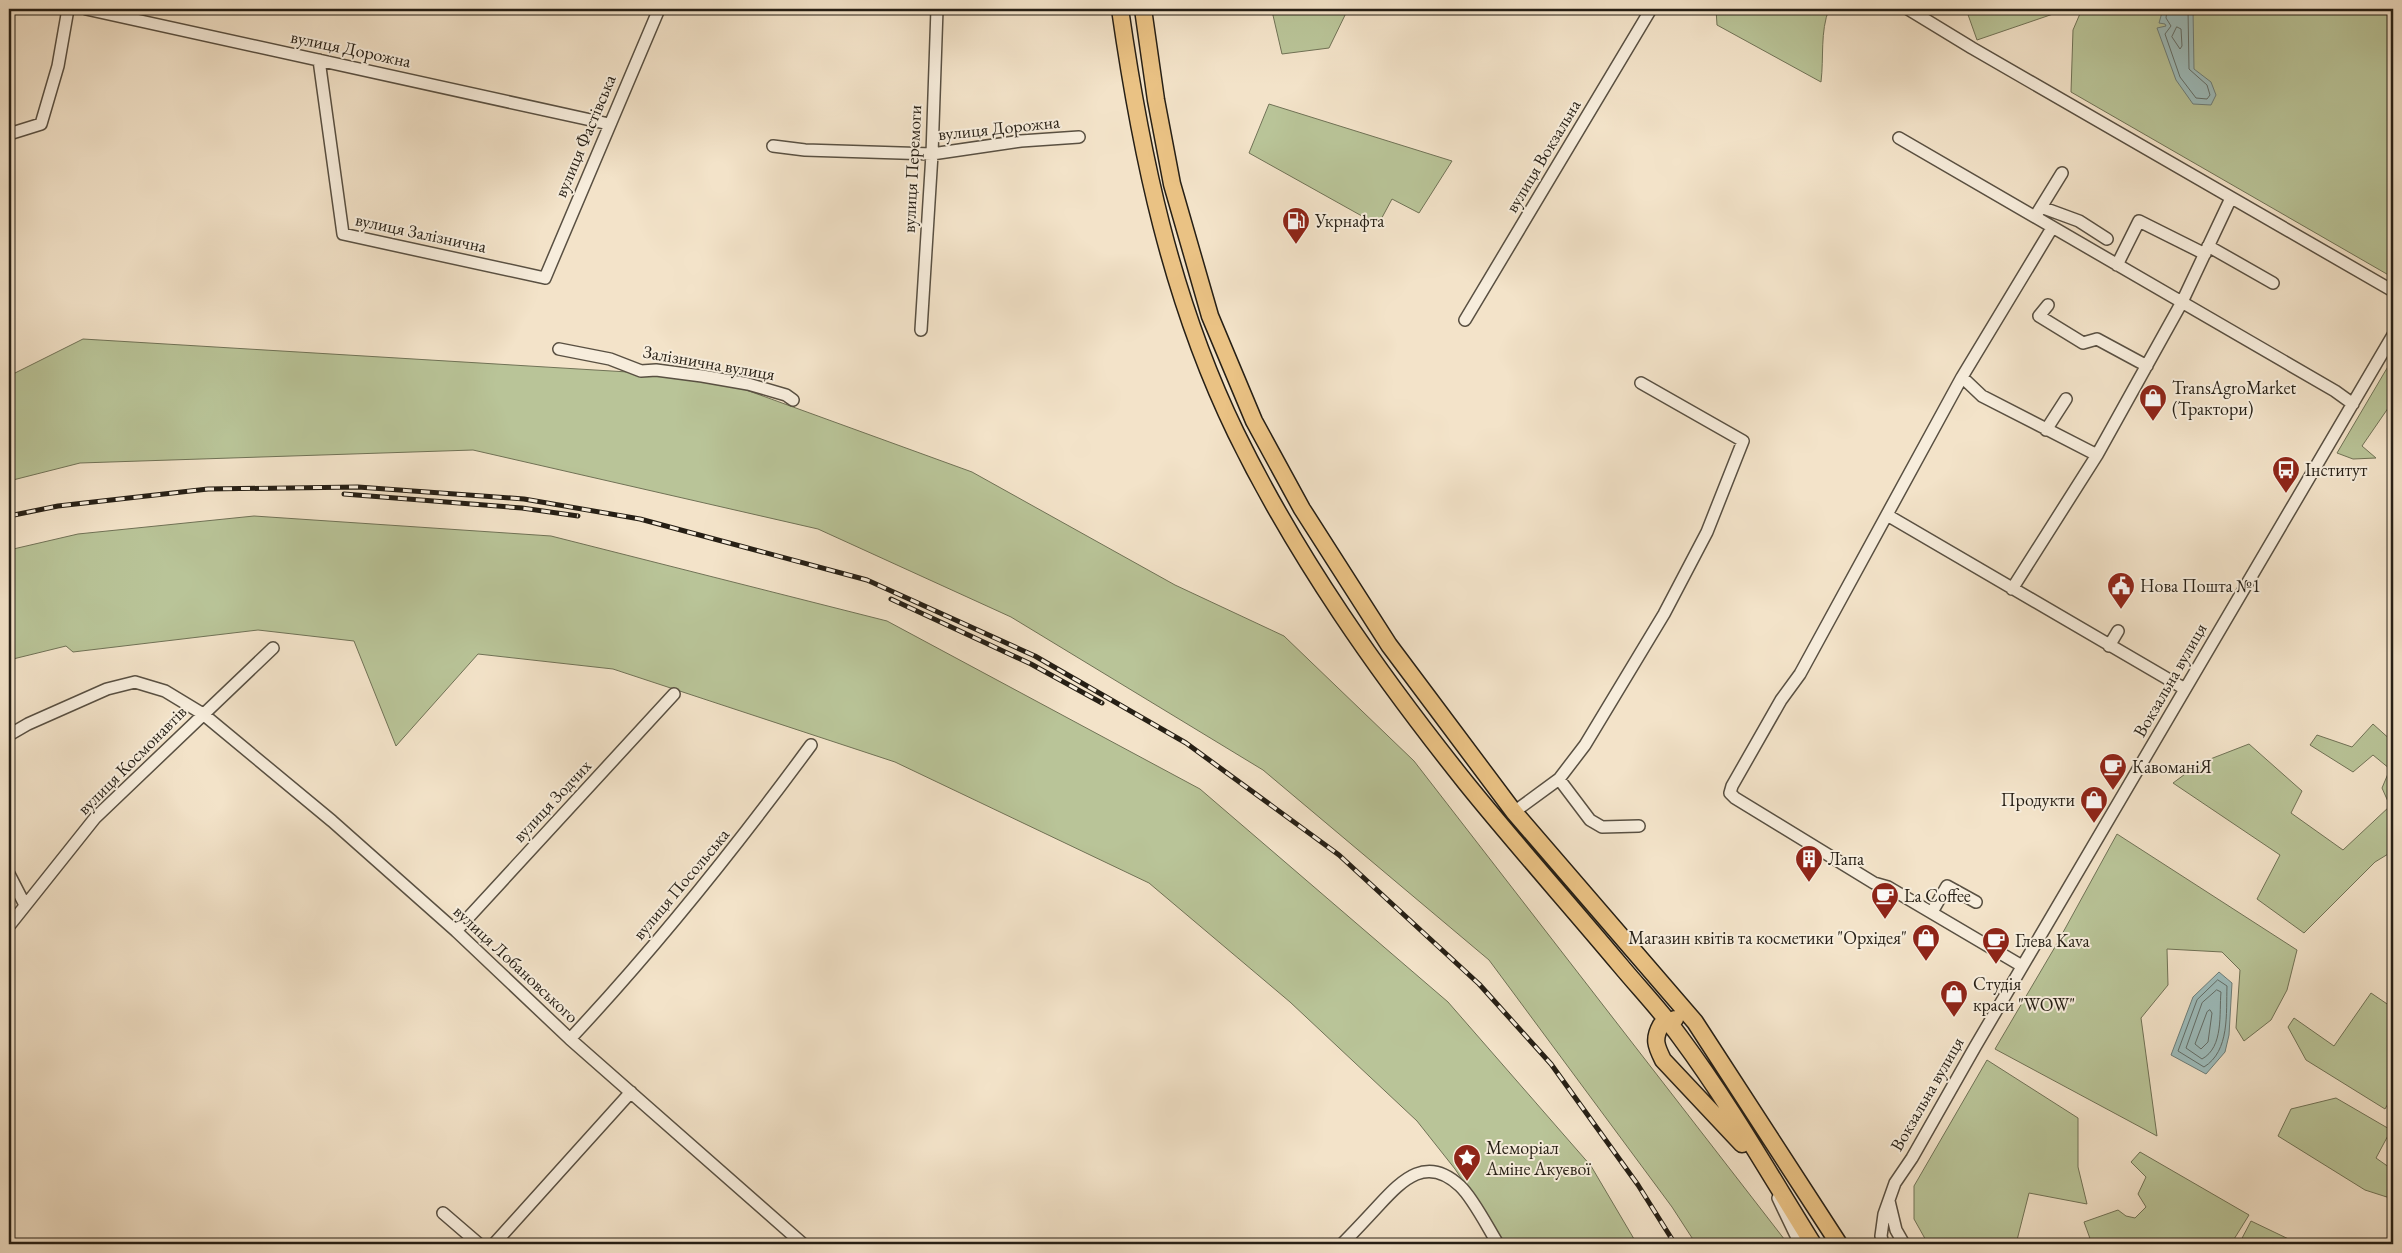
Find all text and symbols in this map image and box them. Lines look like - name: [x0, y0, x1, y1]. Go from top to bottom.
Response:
- street label: вулиця Дорожна: [289, 25, 414, 73]
- street label: вулиця Фастівська: [548, 70, 621, 201]
- street label: вулиця Вокзальна: [1500, 94, 1586, 217]
- street label: вулиця Перемоги: [897, 104, 926, 234]
- street label: вулиця Дорожна: [937, 110, 1062, 145]
- fuel station icon: Укрнафта: [1281, 206, 1311, 245]
- street label: вулиця Залізнична: [353, 207, 490, 258]
- place label: Укрнафта: [1314, 209, 1385, 232]
- street label: Залізнична вулиця: [641, 340, 777, 385]
- place label: TransAgroMarket (Трактори): [2172, 376, 2296, 420]
- shop icon: TransAgroMarket (Трактори): [2138, 383, 2168, 422]
- bus stop icon: Інститут: [2271, 455, 2301, 494]
- place label: Інститут: [2305, 458, 2368, 481]
- public building icon: Нова Пошта №1: [2106, 571, 2136, 610]
- place label: Нова Пошта №1: [2140, 574, 2261, 597]
- street label: Вокзальна вулиця: [2128, 619, 2212, 741]
- street label: вулиця Космонавтів: [72, 700, 191, 819]
- cafe icon: КавоманіЯ: [2098, 752, 2128, 791]
- street label: вулиця Зодчих: [507, 754, 596, 847]
- place label: КавоманіЯ: [2132, 755, 2212, 778]
- shop icon: Продукти: [2079, 785, 2109, 824]
- place label: Продукти: [2001, 788, 2075, 811]
- street label: вулиця Посольська: [627, 823, 734, 944]
- building icon: Лапа: [1794, 844, 1824, 883]
- place label: Лапа: [1828, 847, 1865, 870]
- cafe icon: La Coffee: [1870, 881, 1900, 920]
- place label: La Coffee: [1904, 884, 1971, 907]
- street label: вулиця Лобановського: [449, 900, 584, 1028]
- shop icon: Магазин квітів та косметики "Орхідея": [1911, 923, 1941, 962]
- place label: Магазин квітів та косметики "Орхідея": [1628, 926, 1907, 949]
- cafe icon: Глева Kava: [1981, 926, 2011, 965]
- place label: Глева Kava: [2015, 929, 2091, 952]
- place label: Студія краси "WOW": [1973, 972, 2075, 1016]
- shop icon: Студія краси "WOW": [1939, 979, 1969, 1018]
- street label: Вокзальна вулиця: [1885, 1033, 1969, 1155]
- place label: Меморіал Аміне Акуєвої: [1485, 1136, 1591, 1180]
- place icon: Меморіал Аміне Акуєвої: [1452, 1143, 1482, 1182]

